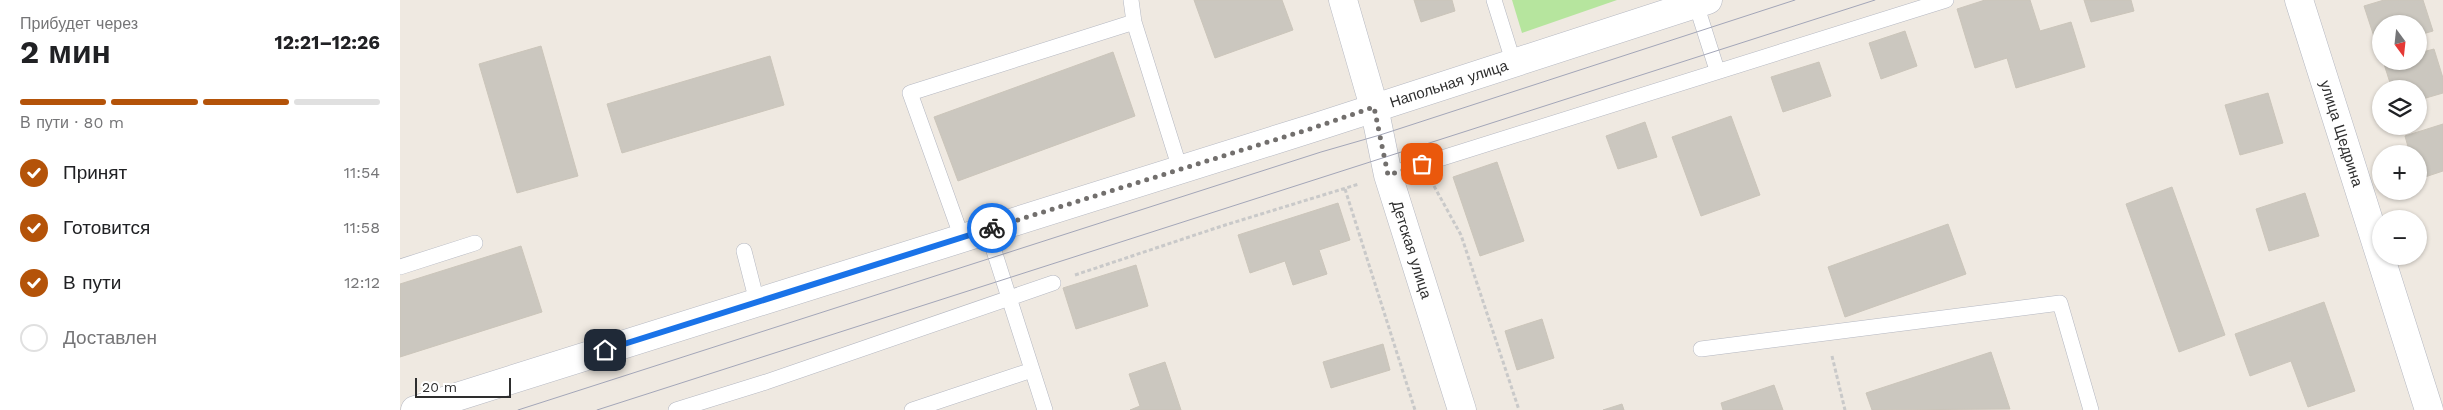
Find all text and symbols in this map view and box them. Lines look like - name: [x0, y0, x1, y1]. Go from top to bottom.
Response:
- text: Прибудет через: [20, 14, 138, 33]
- north arrow: [2372, 15, 2428, 70]
- map controls: [2372, 15, 2427, 265]
- text: 12:21–12:26: [275, 31, 380, 54]
- text: 2 мин: [20, 33, 111, 71]
- street label: Напольная улица: [1387, 56, 1511, 112]
- street label: улица Щедрина: [2316, 78, 2367, 190]
- button: layers: [2372, 80, 2427, 135]
- text: В пути · 80 m: [20, 113, 124, 132]
- pin: [1401, 143, 1443, 185]
- button: +: [2372, 145, 2427, 200]
- icon: bag: [1408, 150, 1436, 178]
- icon: check: [20, 159, 48, 187]
- text: Принят: [63, 161, 127, 184]
- text: 11:54: [344, 163, 380, 182]
- street label: Детская улица: [1388, 198, 1436, 302]
- courier: [967, 203, 1017, 253]
- button: −: [2372, 210, 2427, 265]
- icon: check: [20, 214, 48, 242]
- icon: bike: [978, 214, 1006, 242]
- text: Готовится: [63, 216, 150, 239]
- text: 11:58: [344, 218, 380, 237]
- icon: check: [20, 269, 48, 297]
- text: В пути: [63, 271, 121, 294]
- text: 12:12: [344, 273, 380, 292]
- text: Доставлен: [63, 326, 157, 349]
- pin: [584, 329, 626, 371]
- icon: home: [591, 336, 619, 364]
- scale bar: [415, 375, 511, 398]
- text: 20 m: [422, 379, 457, 395]

